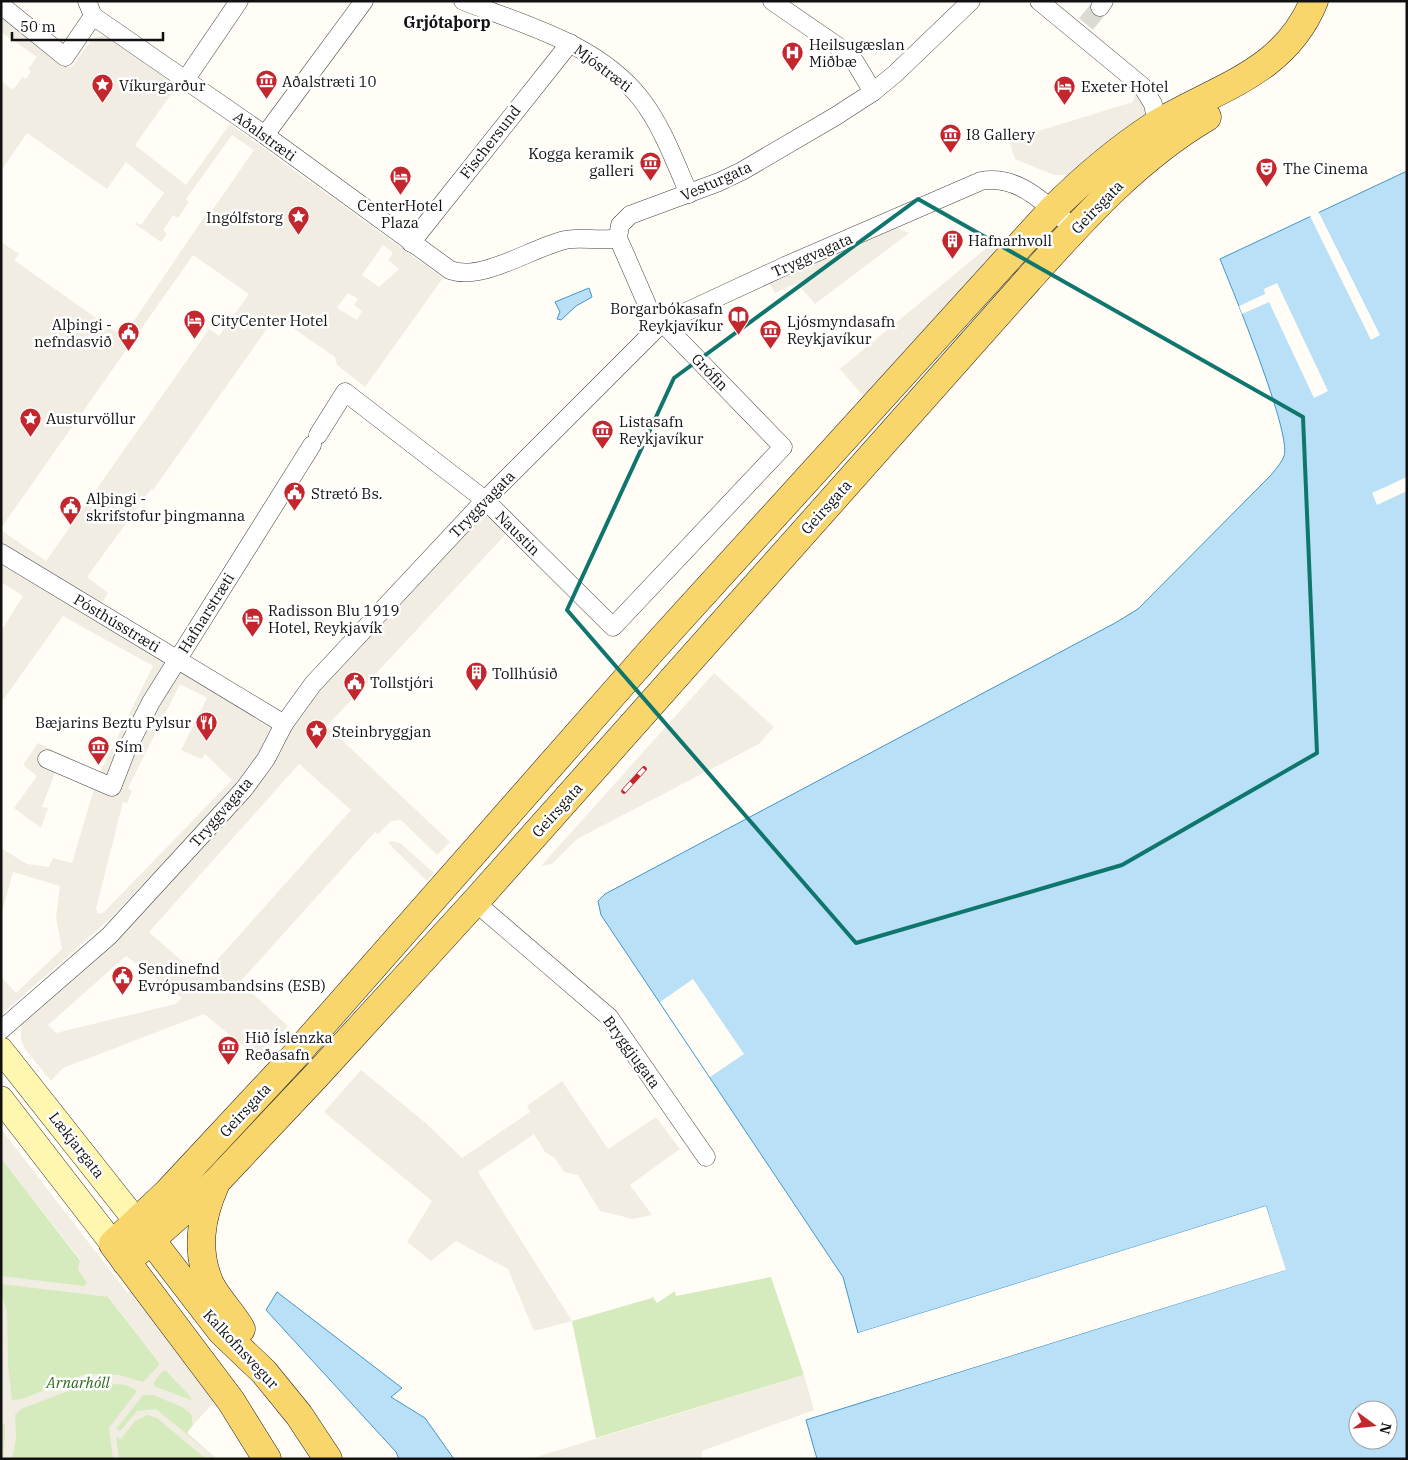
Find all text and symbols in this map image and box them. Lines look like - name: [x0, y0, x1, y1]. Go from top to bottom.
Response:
- scale bar: [12, 10, 164, 42]
- district label: Grjótaþorp: [403, 12, 491, 32]
- text: 50 m: [20, 17, 56, 36]
- place label: Heilsugæslan Miðbæ: [809, 35, 905, 71]
- street label: Mjóstræti: [570, 40, 636, 96]
- hospital icon: Heilsugæslan Miðbæ: [781, 41, 805, 72]
- museum icon: Aðalstræti 10: [254, 69, 278, 100]
- place label: Aðalstræti 10: [282, 72, 376, 91]
- place icon: Víkurgarður: [91, 73, 115, 104]
- hotel icon: Exeter Hotel: [1053, 74, 1077, 105]
- place label: Víkurgarður: [119, 76, 206, 95]
- place label: Exeter Hotel: [1081, 77, 1168, 96]
- street label: Fischersund: [455, 101, 525, 183]
- street label: Aðalstræti: [230, 107, 300, 165]
- museum icon: I8 Gallery: [938, 122, 962, 153]
- place label: I8 Gallery: [966, 125, 1035, 144]
- place label: Kogga keramik galleri: [528, 144, 634, 180]
- museum icon: Kogga keramik galleri: [638, 150, 662, 181]
- theatre icon: The Cinema: [1255, 156, 1279, 187]
- street label: Vesturgata: [678, 157, 754, 205]
- place label: The Cinema: [1283, 159, 1368, 178]
- hotel icon: CenterHotel Plaza: [388, 164, 412, 195]
- street label: Geirsgata: [1067, 176, 1127, 238]
- place label: CenterHotel Plaza: [357, 196, 443, 232]
- place icon: Ingólfstorg: [287, 205, 311, 236]
- place label: Ingólfstorg: [206, 208, 283, 227]
- building icon: Hafnarhvoll: [940, 228, 964, 259]
- street label: Tryggvagata: [769, 229, 855, 281]
- place label: Hafnarhvoll: [968, 231, 1052, 250]
- place label: Borgarbókasafn Reykjavíkur: [610, 299, 723, 335]
- library icon: Borgarbókasafn Reykjavíkur: [727, 305, 751, 336]
- hotel icon: CityCenter Hotel: [183, 308, 207, 339]
- place label: CityCenter Hotel: [211, 311, 328, 330]
- place label: Ljósmyndasafn Reykjavíkur: [787, 312, 896, 348]
- place label: Alþingi - nefndasvið: [34, 315, 112, 351]
- museum icon: Ljósmyndasafn Reykjavíkur: [759, 318, 783, 349]
- public building icon: Alþingi - nefndasvið: [116, 321, 140, 352]
- street label: Grófin: [688, 349, 733, 395]
- place icon: Austurvöllur: [18, 406, 42, 437]
- place label: Austurvöllur: [46, 409, 136, 428]
- place label: Listasafn Reykjavíkur: [619, 412, 704, 448]
- museum icon: Listasafn Reykjavíkur: [591, 418, 615, 449]
- street label: Tryggvagata: [445, 466, 519, 542]
- street label: Geirsgata: [797, 476, 855, 538]
- public building icon: Strætó Bs.: [283, 481, 307, 512]
- place label: Strætó Bs.: [311, 484, 382, 503]
- place label: Alþingi - skrifstofur þingmanna: [86, 489, 245, 525]
- public building icon: Alþingi - skrifstofur þingmanna: [58, 495, 82, 526]
- street label: Naustin: [492, 507, 545, 560]
- street label: Hafnarstræti: [174, 569, 238, 657]
- street label: Pósthússtræti: [70, 590, 164, 656]
- place label: Radisson Blu 1919 Hotel, Reykjavík: [268, 601, 400, 637]
- hotel icon: Radisson Blu 1919 Hotel, Reykjavík: [240, 607, 264, 638]
- building icon: Tollhúsið: [464, 661, 488, 692]
- place label: Tollhúsið: [492, 664, 558, 683]
- public building icon: Tollstjóri: [342, 670, 366, 701]
- place label: Tollstjóri: [370, 673, 434, 692]
- restaurant icon: Bæjarins Beztu Pylsur: [195, 710, 219, 741]
- place label: Bæjarins Beztu Pylsur: [35, 713, 191, 732]
- place icon: Steinbryggjan: [304, 719, 328, 750]
- place label: Steinbryggjan: [332, 722, 432, 741]
- museum icon: Sím: [87, 734, 111, 765]
- place label: Sím: [115, 737, 143, 756]
- street label: Tryggvagata: [185, 773, 257, 851]
- street label: Geirsgata: [528, 779, 586, 841]
- place label: Sendinefnd Evrópusambandsins (ESB): [138, 959, 326, 995]
- public building icon: Sendinefnd Evrópusambandsins (ESB): [110, 965, 134, 996]
- street label: Bryggjugata: [599, 1012, 665, 1092]
- place label: Hið Íslenzka Reðasafn: [245, 1028, 333, 1064]
- museum icon: Hið Íslenzka Reðasafn: [217, 1034, 241, 1065]
- street label: Geirsgata: [215, 1079, 275, 1141]
- street label: Lækjargata: [45, 1108, 109, 1182]
- street label: Kalkofnsvegur: [199, 1305, 283, 1393]
- park label: Arnarhóll: [45, 1373, 111, 1392]
- north arrow: [1348, 1400, 1398, 1450]
- text: N: [1375, 1421, 1396, 1436]

